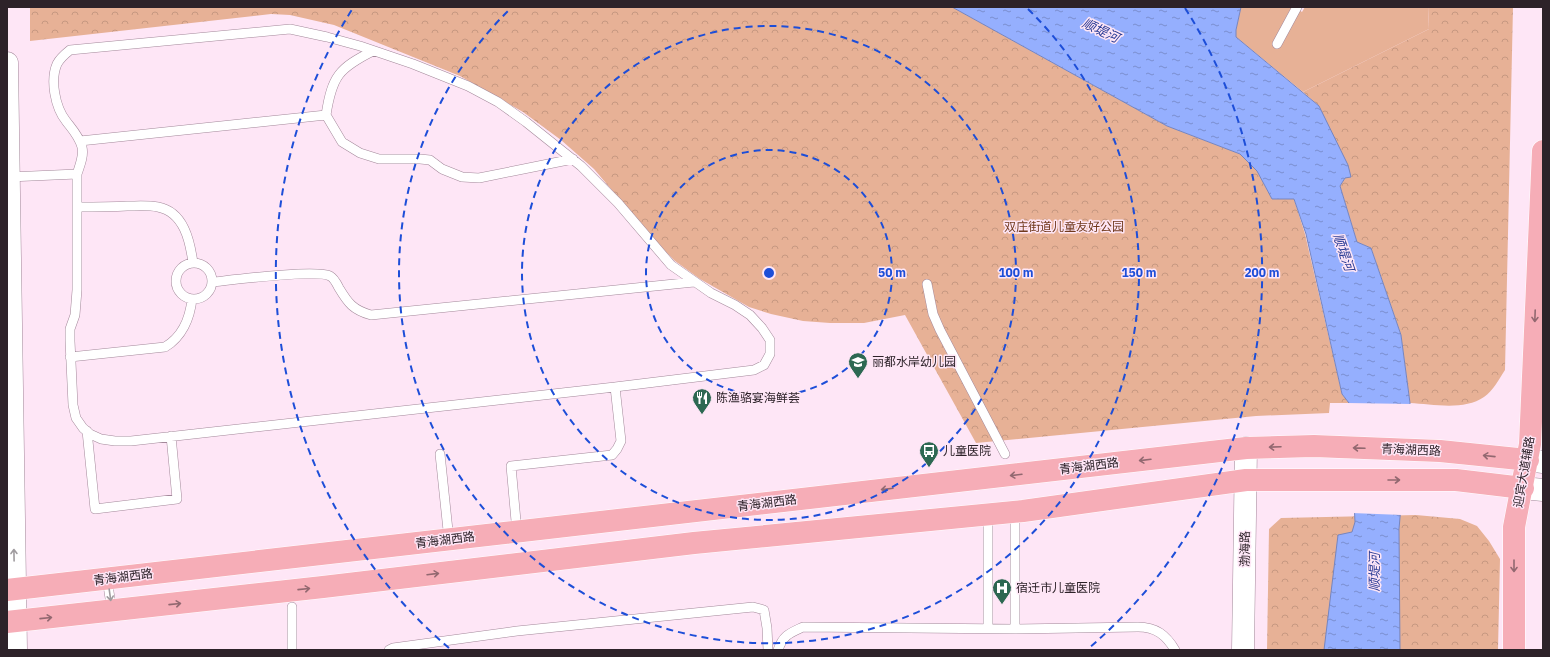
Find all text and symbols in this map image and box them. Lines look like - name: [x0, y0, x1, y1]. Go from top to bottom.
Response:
- water label: 顺堤河: [1080, 15, 1125, 48]
- park label: 双庄街道儿童友好公园: [1004, 219, 1124, 234]
- water label: 顺堤河: [1329, 231, 1359, 276]
- text: 50 m: [878, 265, 906, 280]
- text: 100 m: [998, 265, 1034, 280]
- text: 150 m: [1121, 265, 1157, 280]
- text: 200 m: [1244, 265, 1280, 280]
- centre of rings: [762, 266, 776, 280]
- one-way arrow: [1532, 309, 1539, 322]
- school or university icon: 丽都水岸幼儿园: [847, 351, 869, 379]
- place label: 丽都水岸幼儿园: [872, 354, 956, 369]
- restaurant icon: 陈渔骆宴海鲜荟: [691, 387, 713, 415]
- place label: 陈渔骆宴海鲜荟: [716, 390, 800, 405]
- street label: 迎宾大道辅路: [1510, 435, 1537, 509]
- bus stop icon: 儿童医院: [918, 440, 940, 468]
- street label: 青海湖西路: [1381, 441, 1441, 458]
- place label: 儿童医院: [943, 443, 991, 458]
- one-way arrow: [1269, 444, 1282, 451]
- one-way arrow: [1353, 444, 1366, 452]
- one-way arrow: [1483, 452, 1496, 460]
- street label: 青海湖西路: [1058, 454, 1120, 477]
- one-way arrow: [1139, 456, 1152, 463]
- one-way arrow: [1010, 471, 1023, 478]
- one-way arrow: [1387, 476, 1400, 484]
- one-way arrow: [881, 486, 894, 493]
- street label: 青海湖西路: [736, 491, 798, 514]
- street label: 青海湖西路: [414, 528, 476, 551]
- street label: 渤海路: [1237, 531, 1252, 567]
- one-way arrow: [11, 549, 18, 562]
- water label: 顺堤河: [1366, 550, 1383, 592]
- one-way arrow: [1510, 559, 1518, 572]
- street label: 青海湖西路: [92, 565, 154, 588]
- one-way arrow: [426, 570, 439, 578]
- hospital icon: 宿迁市儿童医院: [991, 577, 1013, 605]
- place label: 宿迁市儿童医院: [1016, 580, 1100, 595]
- one-way arrow: [297, 586, 310, 593]
- one-way arrow: [106, 588, 114, 601]
- one-way arrow: [168, 600, 181, 608]
- one-way arrow: [39, 614, 52, 622]

